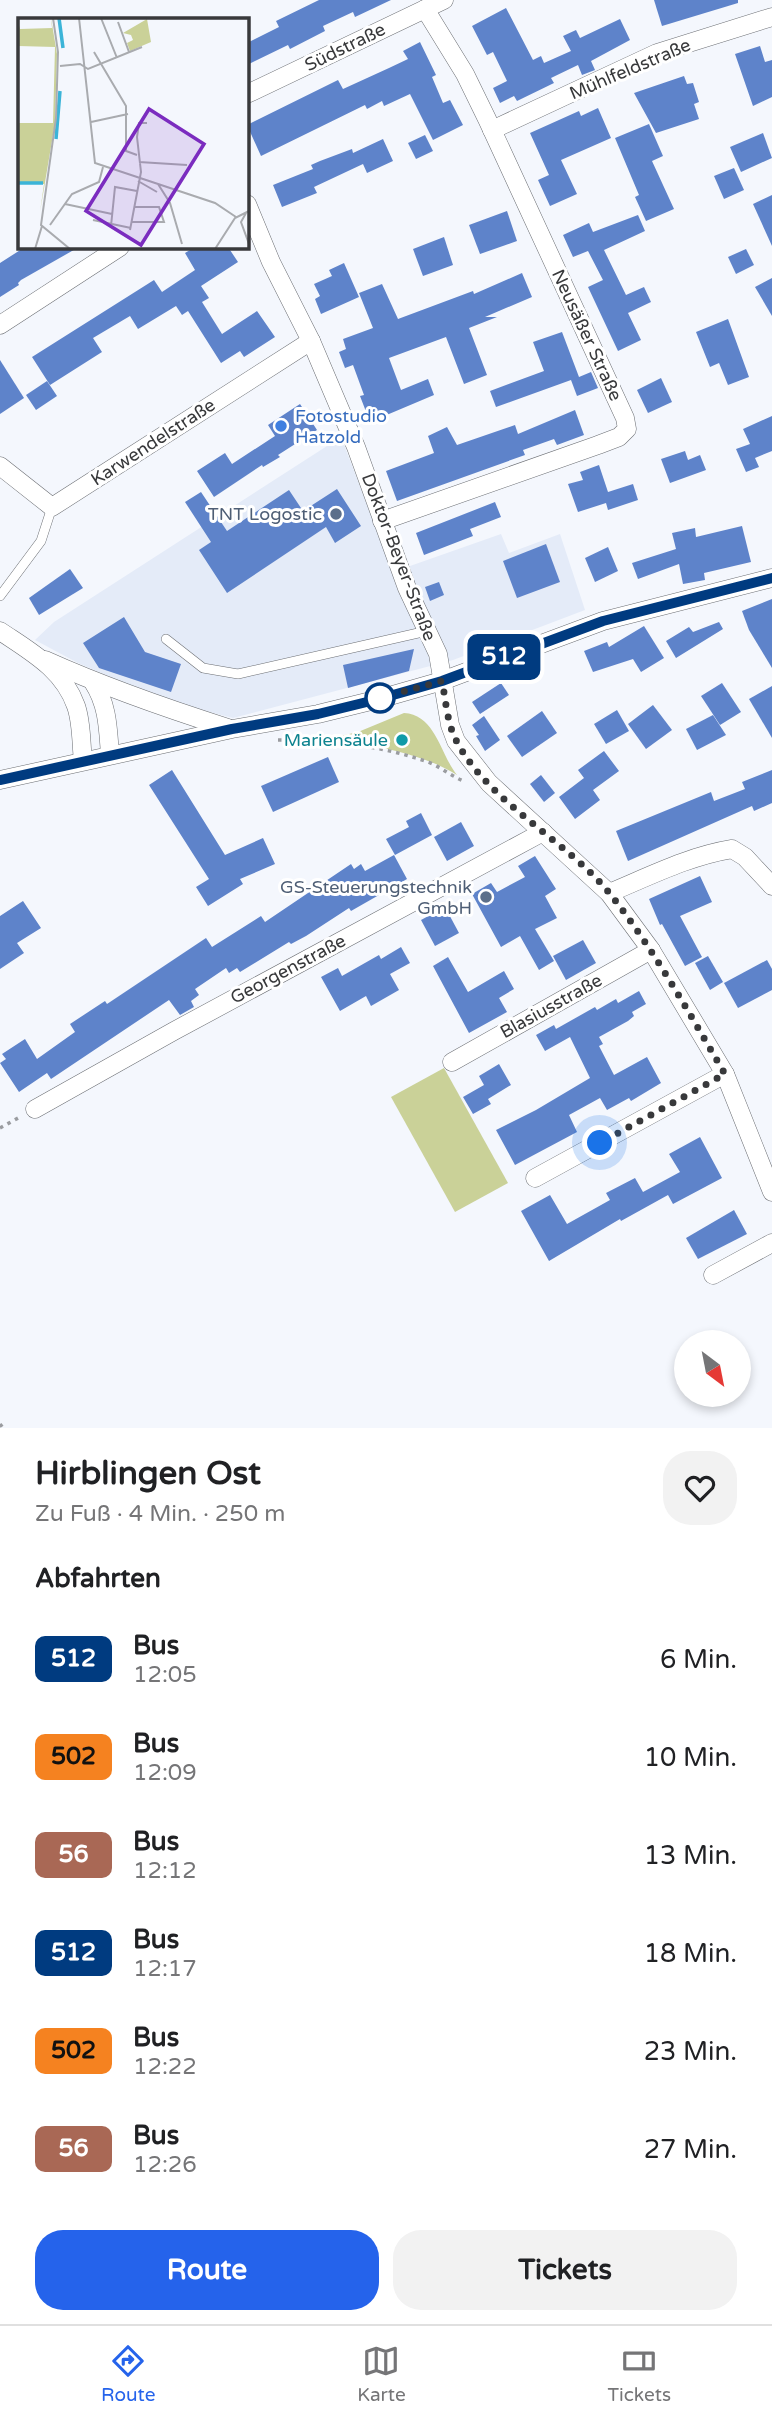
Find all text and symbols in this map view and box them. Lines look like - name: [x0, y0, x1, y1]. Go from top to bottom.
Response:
- inset map: [18, 18, 248, 248]
- street label: Südstraße: [301, 18, 389, 76]
- street label: Mühlfeldstraße: [566, 34, 694, 104]
- street label: Neusäßer Straße: [547, 266, 627, 404]
- street label: Karwendelstraße: [87, 394, 219, 490]
- place label: Fotostudio Hatzold: [295, 405, 387, 448]
- marker: Fotostudio Hatzold: [273, 418, 289, 434]
- street label: Doktor-Beyer-Straße: [357, 470, 441, 644]
- place label: TNT Logostic: [208, 503, 322, 525]
- marker: TNT Logostic: [328, 506, 344, 522]
- line badge: 512: [464, 634, 544, 680]
- text: 512: [481, 642, 527, 671]
- unlabelled marker: [365, 683, 395, 713]
- place label: Mariensäule: [284, 729, 388, 751]
- marker: Mariensäule: [394, 732, 410, 748]
- place label: GS-Steuerungstechnik GmbH: [280, 876, 472, 919]
- marker: GS-Steuerungstechnik GmbH: [478, 889, 494, 905]
- street label: Georgenstraße: [227, 929, 349, 1009]
- street label: Blasiusstraße: [496, 969, 606, 1043]
- your location: [582, 1125, 617, 1160]
- north arrow: [674, 1330, 751, 1407]
- map controls: [674, 1330, 751, 1407]
- button: heart: [663, 1451, 737, 1525]
- text: Hirblingen Ost: [35, 1454, 261, 1493]
- text: Zu Fuß · 4 Min. · 250 m: [35, 1500, 285, 1528]
- text: Abfahrten: [35, 1563, 161, 1594]
- text: Bus: [133, 1630, 179, 1661]
- text: 512: [51, 1644, 96, 1673]
- text: 6 Min.: [660, 1644, 737, 1675]
- text: 12:05: [133, 1661, 197, 1689]
- text: Bus: [133, 1728, 179, 1759]
- text: 502: [51, 1742, 96, 1771]
- text: 10 Min.: [644, 1742, 737, 1773]
- text: 12:09: [133, 1759, 197, 1787]
- text: Bus: [133, 1826, 179, 1857]
- text: 56: [58, 1840, 89, 1869]
- text: 13 Min.: [644, 1840, 737, 1871]
- text: 12:12: [133, 1857, 197, 1885]
- text: Bus: [133, 1924, 179, 1955]
- text: 512: [51, 1938, 96, 1967]
- text: 18 Min.: [644, 1938, 737, 1969]
- text: 12:17: [133, 1955, 197, 1983]
- text: Bus: [133, 2022, 179, 2053]
- text: 502: [51, 2036, 96, 2065]
- text: 23 Min.: [644, 2036, 737, 2067]
- text: 12:22: [133, 2053, 197, 2081]
- text: Bus: [133, 2120, 179, 2151]
- text: 56: [58, 2134, 89, 2163]
- text: 27 Min.: [644, 2134, 737, 2165]
- text: 12:26: [133, 2151, 197, 2179]
- button: Route: [35, 2230, 379, 2310]
- button: Tickets: [393, 2230, 737, 2310]
- tab: Route: [101, 2342, 155, 2406]
- tab: Karte: [357, 2342, 406, 2406]
- tab: Tickets: [608, 2342, 671, 2406]

